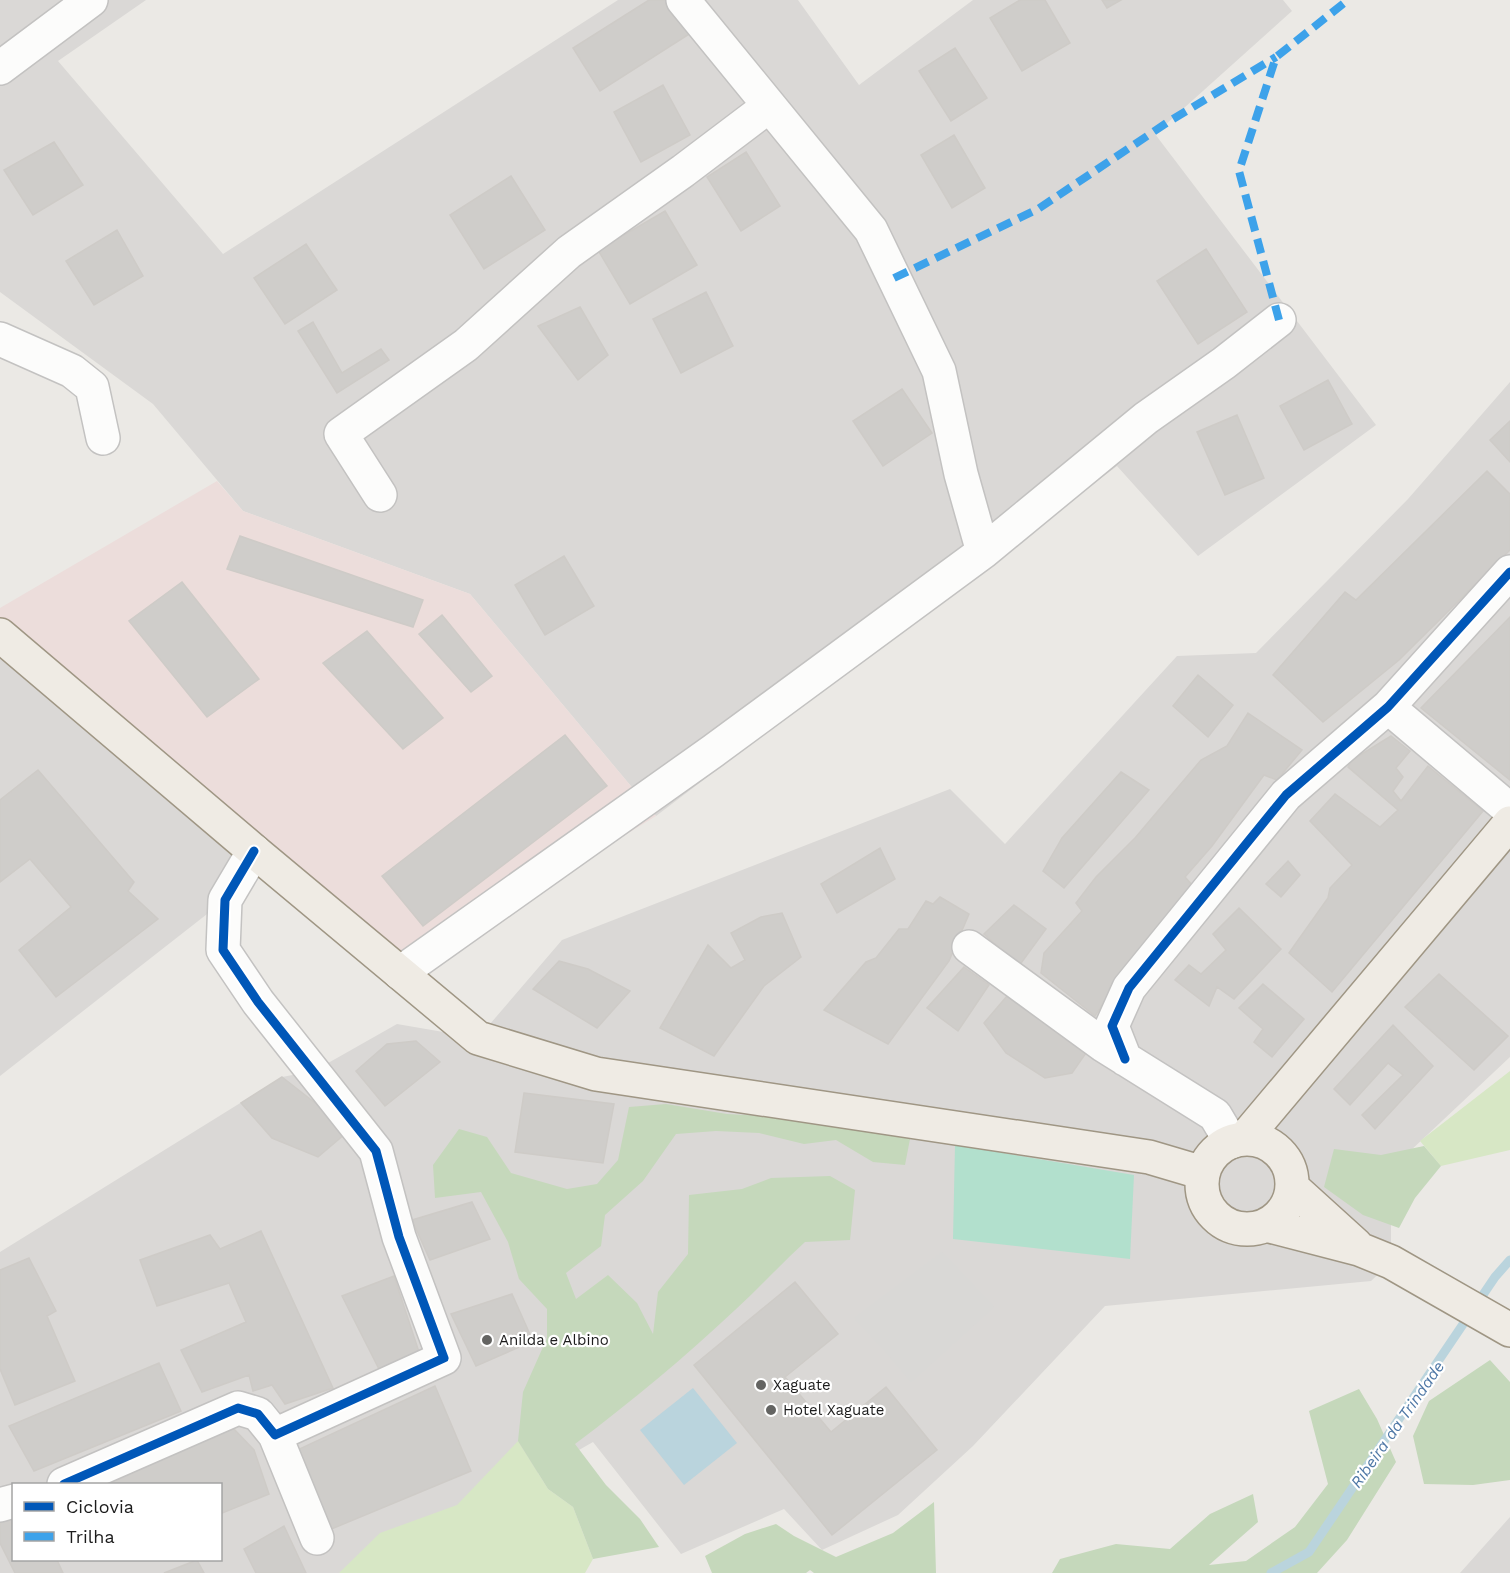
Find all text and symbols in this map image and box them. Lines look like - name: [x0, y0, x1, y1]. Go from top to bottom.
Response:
- place label: Anilda e Albino: [499, 1331, 609, 1349]
- marker: Anilda e Albino: [480, 1333, 494, 1347]
- water label: Ribeira da Trindade: [1347, 1357, 1448, 1491]
- place label: Xaguate: [773, 1376, 831, 1394]
- marker: Xaguate: [754, 1378, 768, 1392]
- place label: Hotel Xaguate: [783, 1401, 884, 1419]
- marker: Hotel Xaguate: [764, 1403, 778, 1417]
- legend: [12, 1483, 222, 1561]
- text: Ciclovia: [66, 1496, 134, 1517]
- text: Trilha: [66, 1526, 115, 1547]

